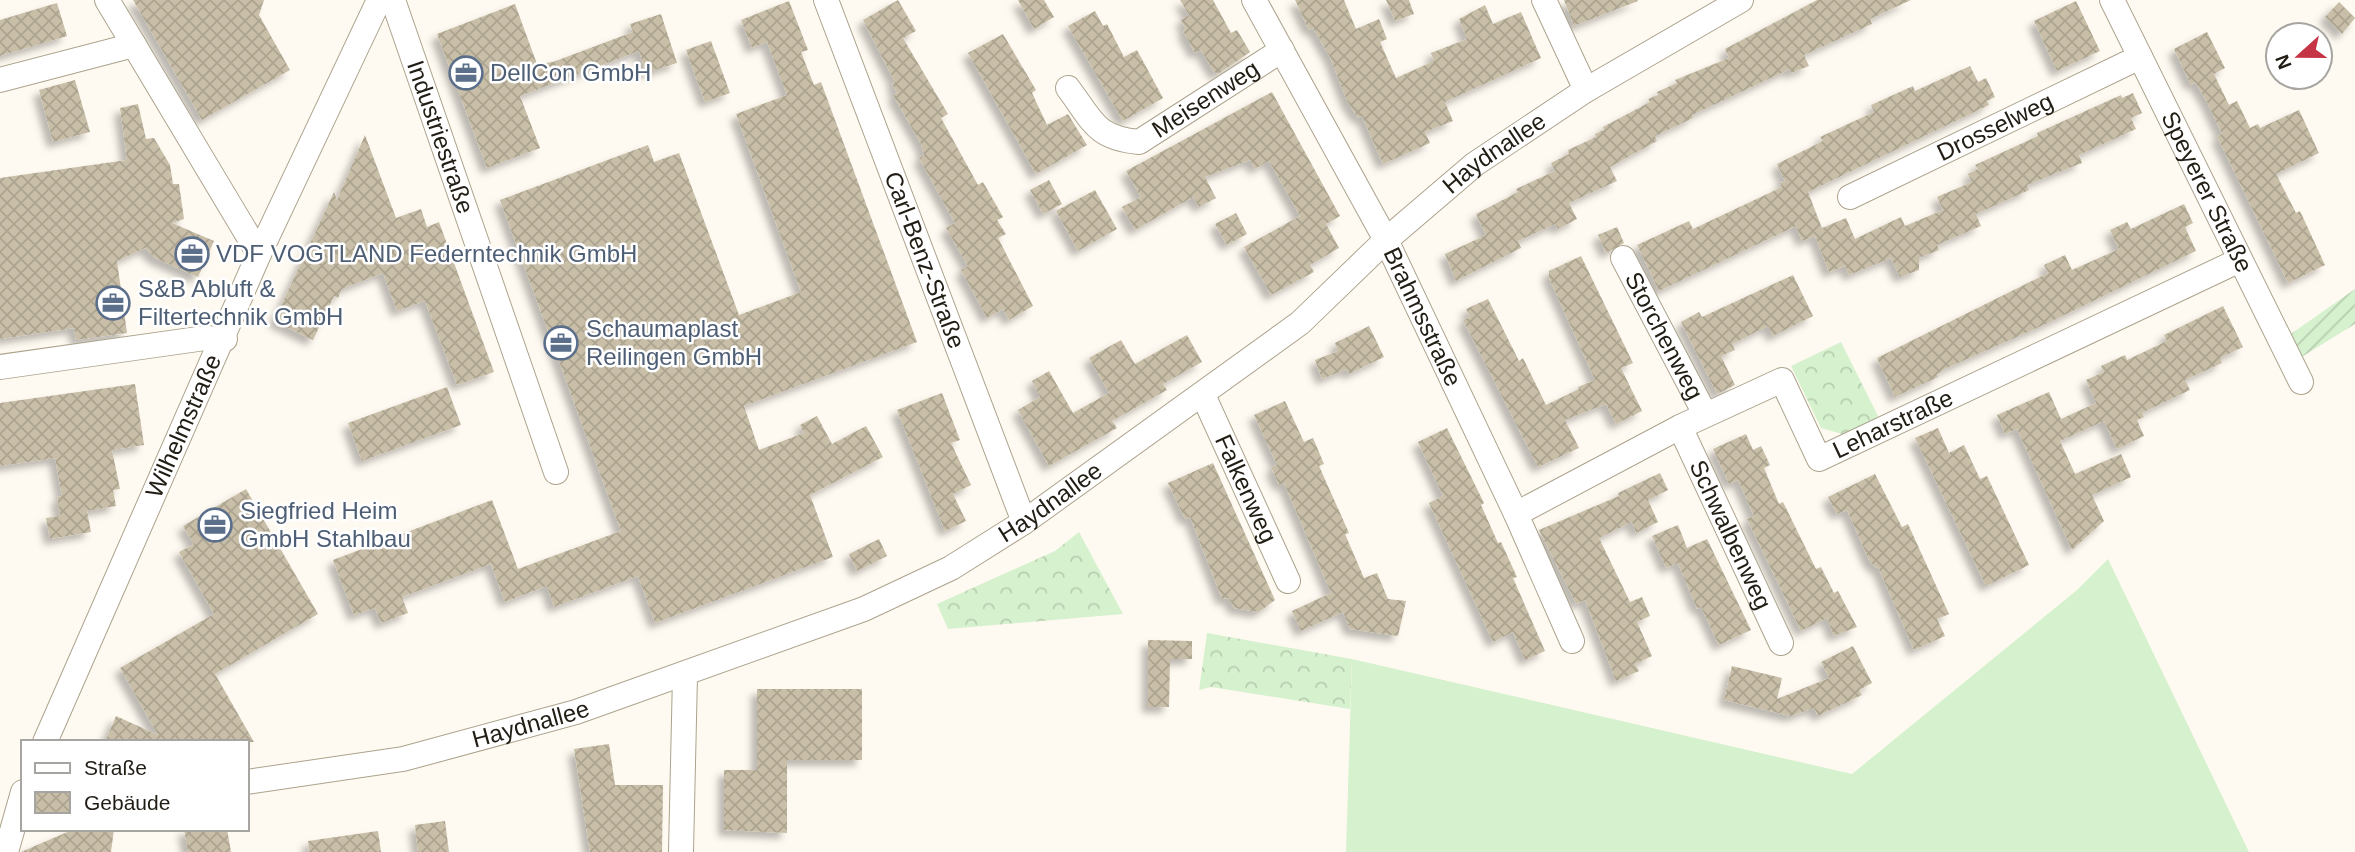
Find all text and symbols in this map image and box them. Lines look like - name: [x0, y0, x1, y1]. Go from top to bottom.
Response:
- north arrow: [2264, 21, 2334, 91]
- text: N: [2271, 52, 2296, 72]
- office icon: DellCon GmbH: [447, 54, 485, 92]
- street label: Meisenweg: [1147, 55, 1264, 143]
- street label: Industriestraße: [402, 57, 480, 217]
- place label: DellCon GmbH: [490, 59, 651, 86]
- street label: Drosselweg: [1932, 87, 2057, 166]
- street label: Haydnallee: [1437, 107, 1550, 199]
- street label: Speyerer Straße: [2156, 107, 2259, 277]
- street label: Carl-Benz-Straße: [879, 168, 971, 352]
- office icon: VDF VOGTLAND Federntechnik GmbH: [173, 235, 211, 273]
- place label: VDF VOGTLAND Federntechnik GmbH: [216, 240, 637, 267]
- street label: Brahmsstraße: [1378, 243, 1467, 391]
- street label: Storchenweg: [1620, 267, 1709, 404]
- place label: S&B Abluft & Filtertechnik GmbH: [138, 275, 343, 330]
- office icon: S&B Abluft & Filtertechnik GmbH: [94, 284, 132, 322]
- place label: Schaumaplast Reilingen GmbH: [586, 315, 762, 370]
- office icon: Schaumaplast Reilingen GmbH: [542, 324, 580, 362]
- street label: Wilhelmstraße: [140, 350, 226, 502]
- street label: Leharstraße: [1828, 384, 1957, 463]
- street label: Falkenweg: [1210, 430, 1283, 547]
- street label: Haydnallee: [993, 456, 1107, 548]
- street label: Schwalbenweg: [1684, 456, 1777, 613]
- place label: Siegfried Heim GmbH Stahlbau: [240, 497, 411, 552]
- office icon: Siegfried Heim GmbH Stahlbau: [196, 506, 234, 544]
- street label: Haydnallee: [469, 694, 593, 753]
- legend: [21, 740, 248, 831]
- text: Straße: [84, 756, 147, 779]
- text: Gebäude: [84, 791, 170, 814]

